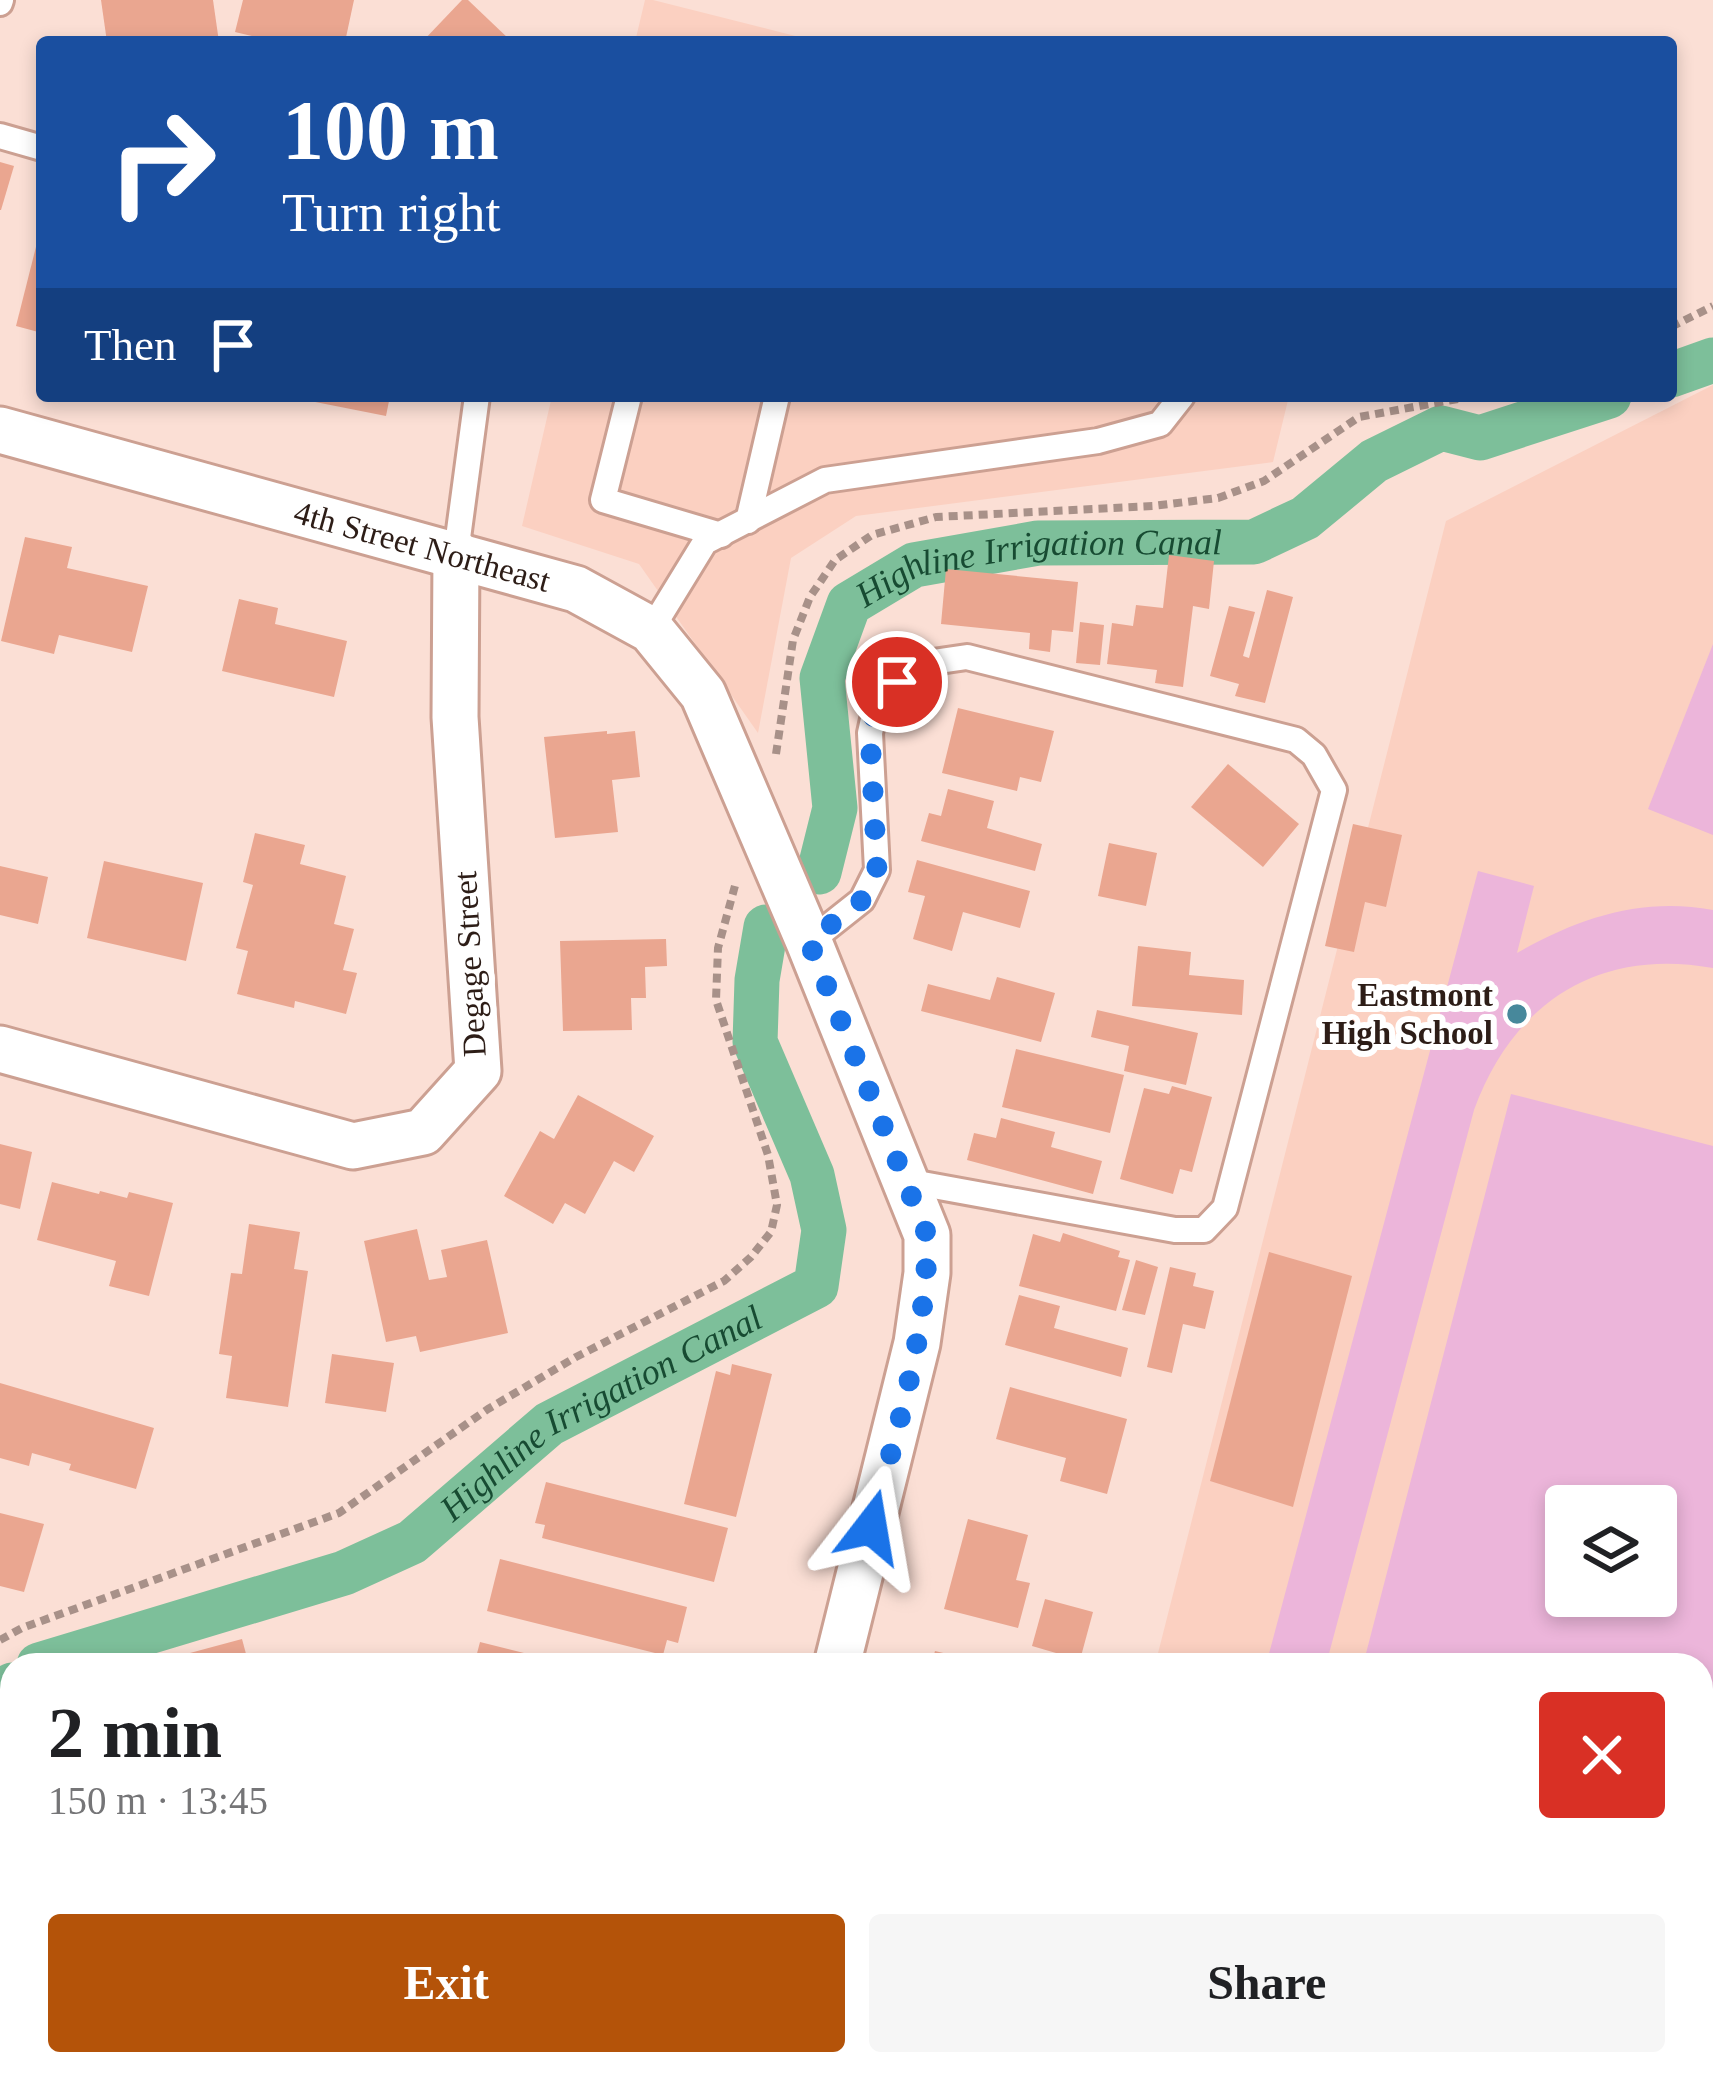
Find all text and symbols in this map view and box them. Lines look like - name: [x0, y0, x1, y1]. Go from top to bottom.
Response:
- icon: right: [84, 84, 240, 240]
- text: 100 m: [282, 84, 499, 177]
- text: Turn right: [282, 183, 501, 243]
- icon: arrive: [200, 312, 266, 378]
- text: Then: [84, 320, 176, 370]
- street label: 4th Street Northeast: [290, 494, 554, 599]
- water label: Highline Irrigation Canal: [848, 522, 1222, 616]
- pin: [846, 631, 948, 733]
- icon: arrive: [864, 649, 930, 715]
- street label: Degage Street: [447, 870, 493, 1058]
- place label: Eastmont High School: [1322, 977, 1493, 1051]
- marker: Eastmont High School: [1504, 1001, 1530, 1027]
- water label: Highline Irrigation Canal: [431, 1297, 769, 1529]
- position arrow: [808, 1464, 934, 1590]
- map controls: [1545, 1485, 1677, 1617]
- button: layers: [1545, 1485, 1677, 1617]
- button: close: [1539, 1692, 1665, 1818]
- text: 2 min: [48, 1693, 222, 1773]
- text: 150 m · 13:45: [48, 1779, 268, 1822]
- button: Exit: [48, 1914, 845, 2052]
- button: Share: [869, 1914, 1665, 2052]

